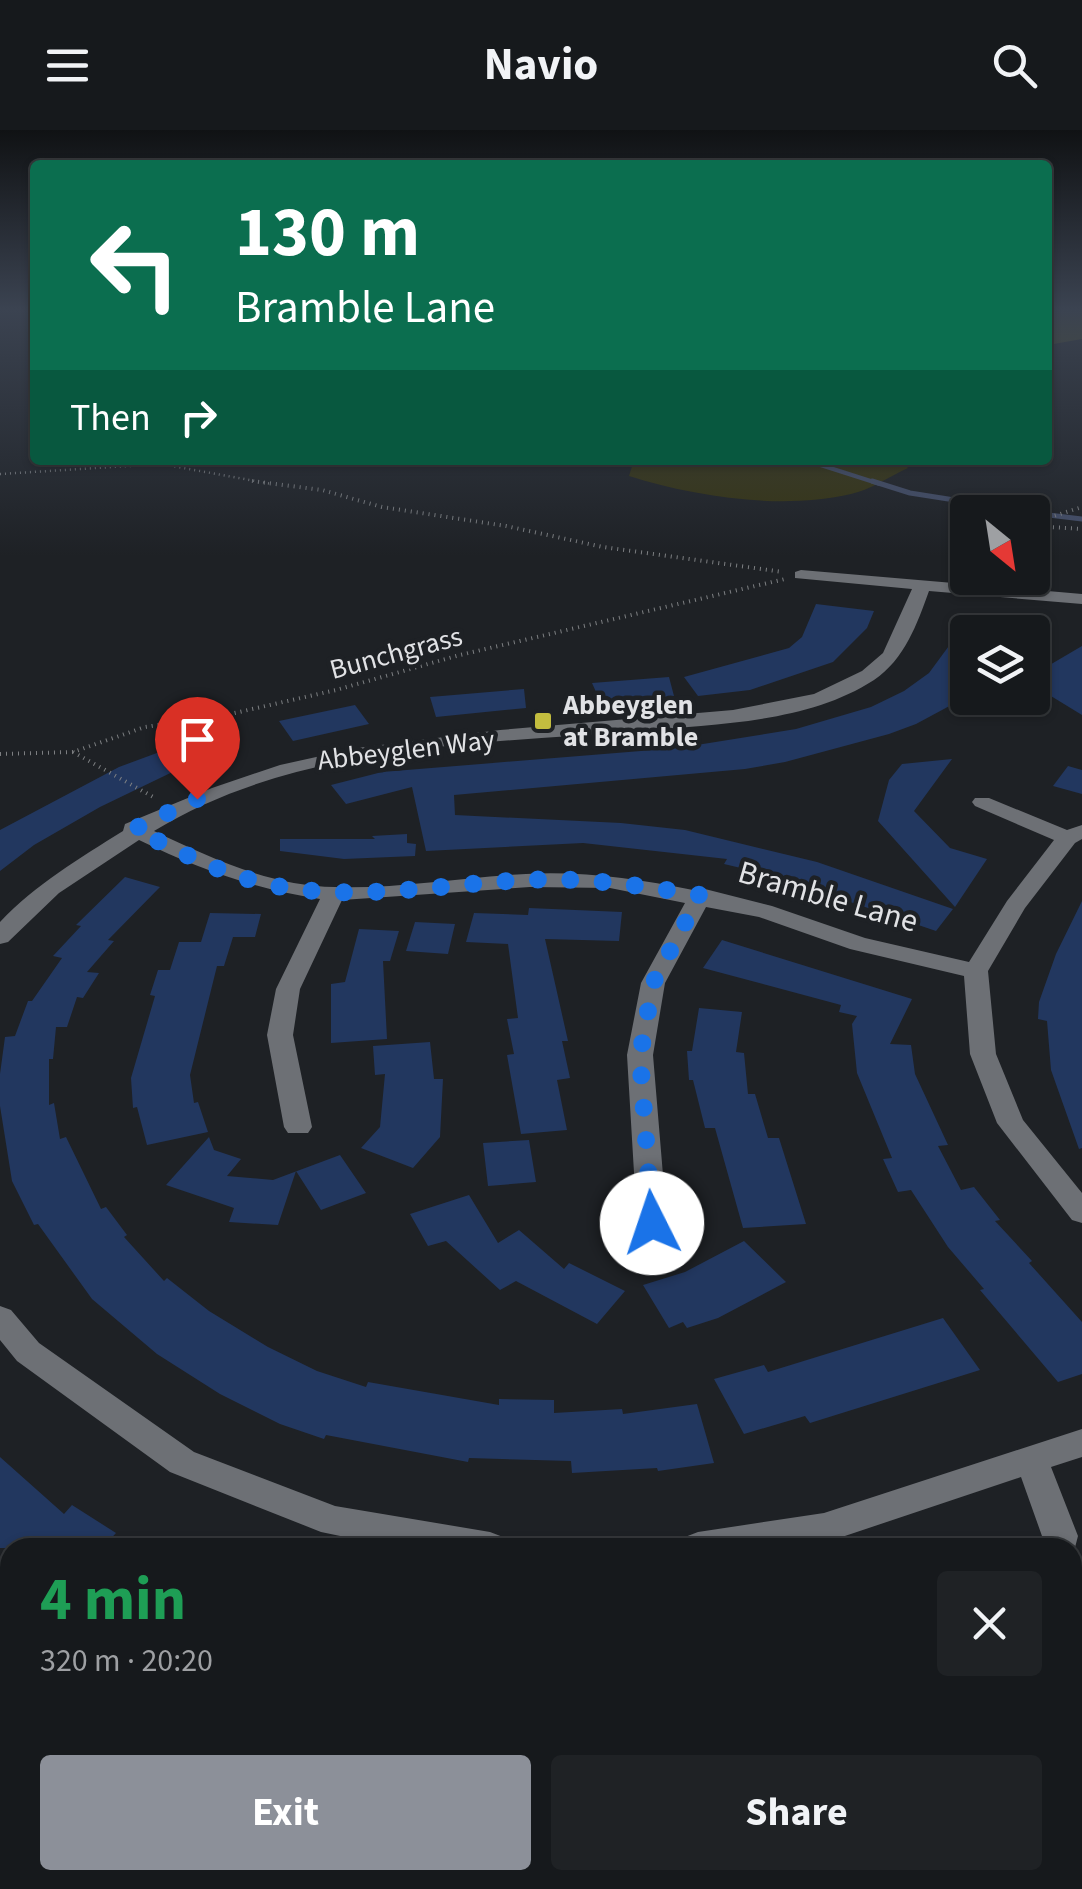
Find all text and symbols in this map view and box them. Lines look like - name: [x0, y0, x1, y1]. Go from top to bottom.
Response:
- text: Navio: [484, 33, 598, 97]
- icon: menu: [40, 38, 95, 93]
- icon: search: [987, 38, 1042, 93]
- text: 130 m: [235, 183, 420, 283]
- icon: left: [70, 200, 200, 330]
- text: Bramble Lane: [235, 276, 495, 340]
- icon: right: [171, 390, 226, 445]
- text: Then: [70, 391, 151, 445]
- north arrow: [950, 495, 1050, 595]
- map controls: [950, 495, 1050, 715]
- button: layers: [950, 615, 1050, 715]
- street label: Bunchgrass: [325, 616, 467, 690]
- place label: Abbeyglen at Bramble: [562, 685, 698, 757]
- pin: [155, 697, 240, 800]
- marker: Abbeyglen at Bramble: [532, 710, 554, 732]
- icon: arrive: [170, 712, 225, 767]
- street label: Abbeyglen Way: [315, 719, 497, 781]
- street label: Bramble Lane: [733, 849, 923, 945]
- position arrow: [600, 1171, 704, 1275]
- text: 4 min: [40, 1558, 186, 1643]
- button: close: [937, 1571, 1042, 1676]
- text: 320 m · 20:20: [40, 1638, 213, 1684]
- button: Exit: [40, 1755, 531, 1870]
- button: Share: [551, 1755, 1042, 1870]

